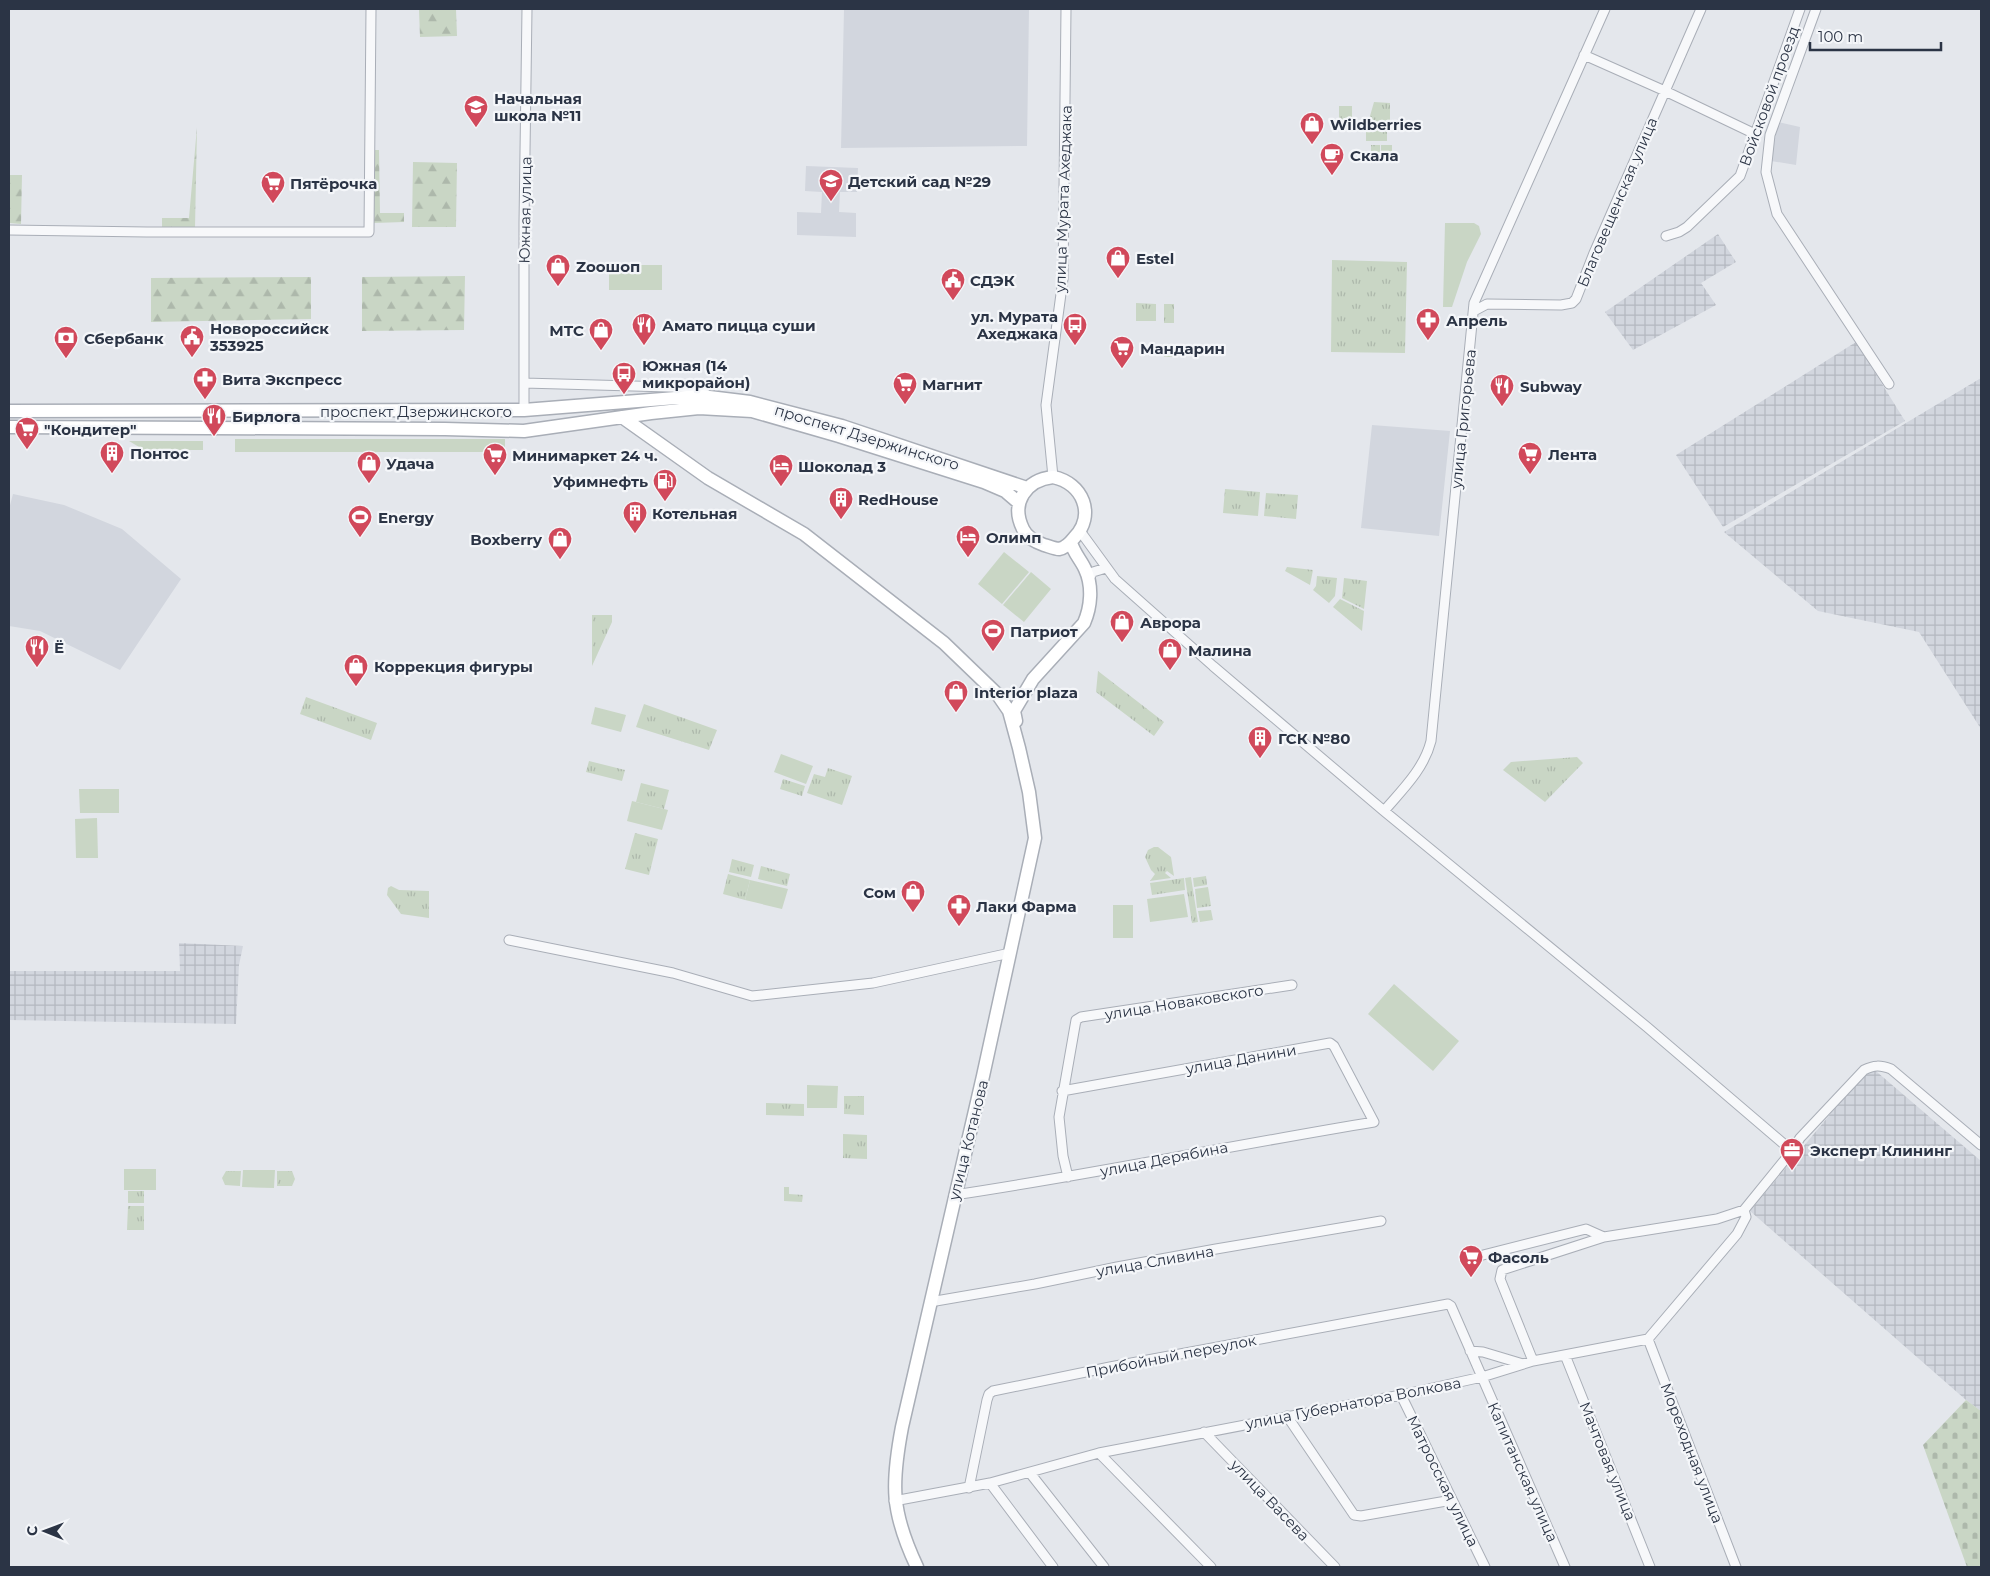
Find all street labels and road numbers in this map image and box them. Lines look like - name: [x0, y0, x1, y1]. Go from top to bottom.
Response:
- street label: Войсковой проезд: [1735, 23, 1803, 169]
- street label: улица Мурата Ахеджака: [1050, 105, 1076, 294]
- street label: Благовещенская улица: [1573, 114, 1661, 290]
- street label: Южная улица: [515, 156, 535, 264]
- street label: улица Григорьева: [1446, 348, 1480, 491]
- street label: проспект Дзержинского: [772, 400, 962, 474]
- street label: проспект Дзержинского: [320, 402, 512, 421]
- street label: улица Новаковского: [1102, 980, 1265, 1024]
- street label: улица Данини: [1183, 1040, 1298, 1078]
- street label: улица Котанова: [944, 1078, 992, 1203]
- street label: улица Дерябина: [1097, 1137, 1230, 1181]
- street label: улица Сливина: [1094, 1241, 1215, 1281]
- street label: Прибойный переулок: [1084, 1330, 1258, 1382]
- street label: улица Губернатора Волкова: [1243, 1373, 1462, 1433]
- street label: Мореходная улица: [1656, 1380, 1728, 1526]
- street label: Капитанская улица: [1484, 1399, 1562, 1545]
- street label: Мачтовая улица: [1576, 1399, 1640, 1523]
- street label: Матросская улица: [1403, 1412, 1483, 1550]
- street label: улица Васева: [1226, 1454, 1314, 1545]

